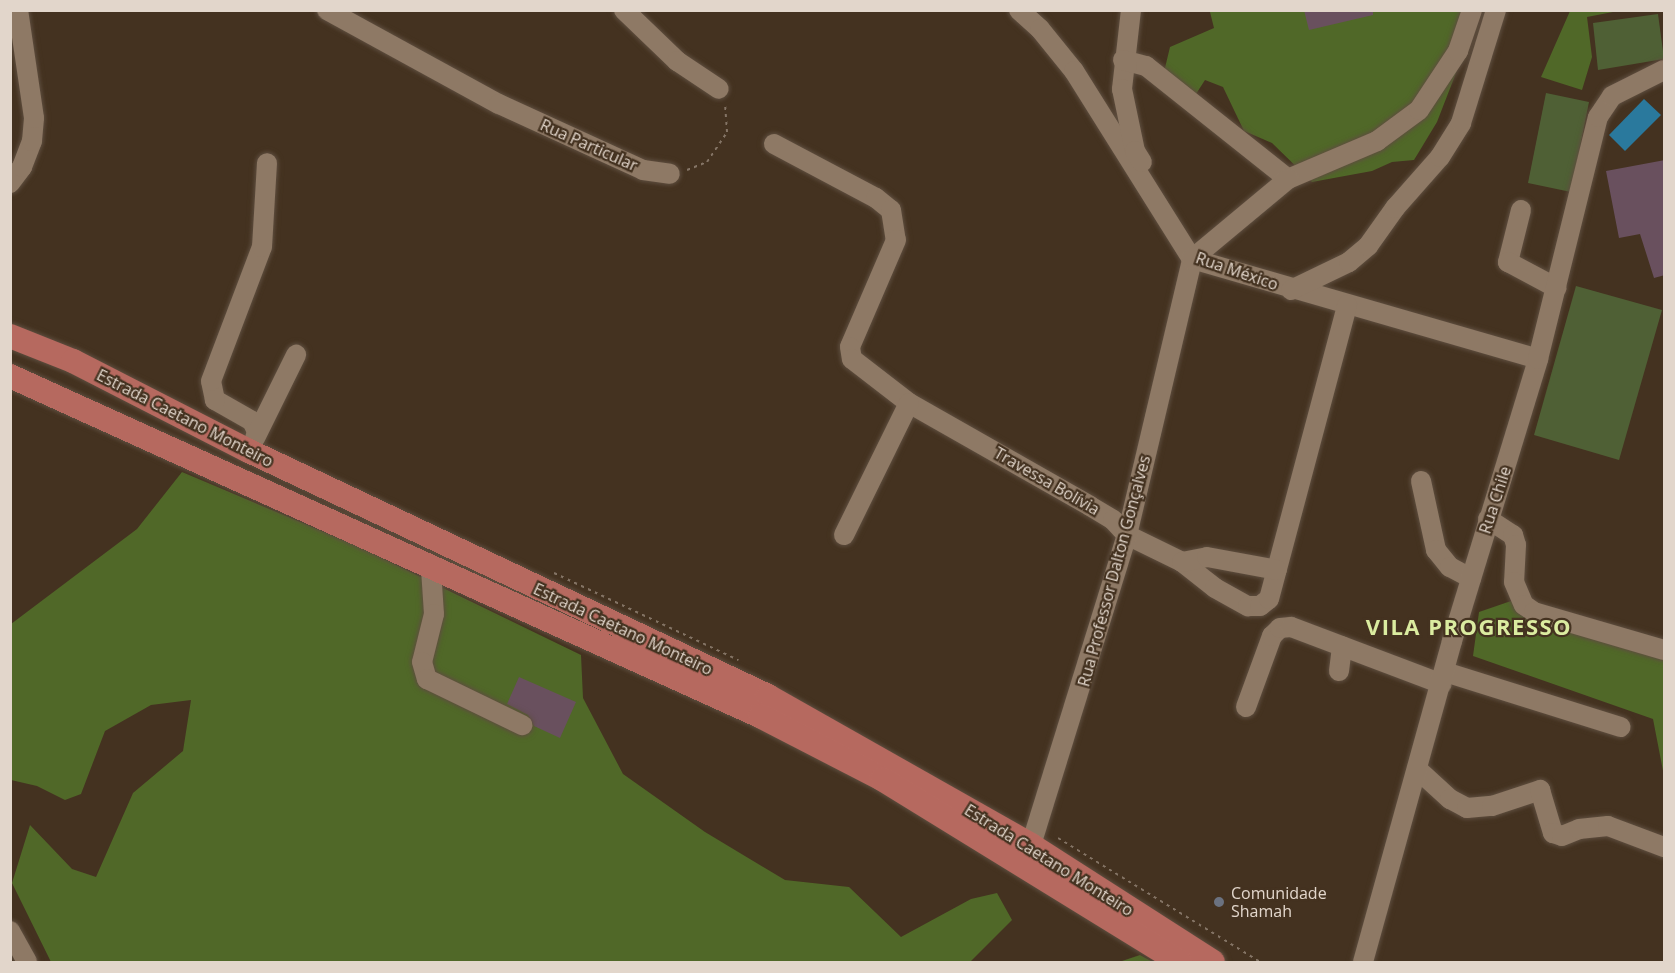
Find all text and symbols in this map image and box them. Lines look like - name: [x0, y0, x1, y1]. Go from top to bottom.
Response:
- street label: Rua Particular: [537, 115, 641, 175]
- street label: Rua México: [1193, 248, 1281, 294]
- street label: Estrada Caetano Monteiro: [94, 365, 276, 471]
- street label: Travessa Bolívia: [991, 443, 1103, 519]
- street label: Rua Professor Dalton Gonçalves: [1074, 453, 1154, 689]
- street label: Rua Chile: [1475, 464, 1515, 536]
- street label: Estrada Caetano Monteiro: [530, 579, 716, 679]
- district label: VILA PROGRESSO: [1366, 614, 1572, 640]
- street label: Estrada Caetano Monteiro: [961, 800, 1137, 920]
- place label: Comunidade Shamah: [1231, 883, 1327, 921]
- marker: Comunidade Shamah: [1212, 895, 1226, 909]

